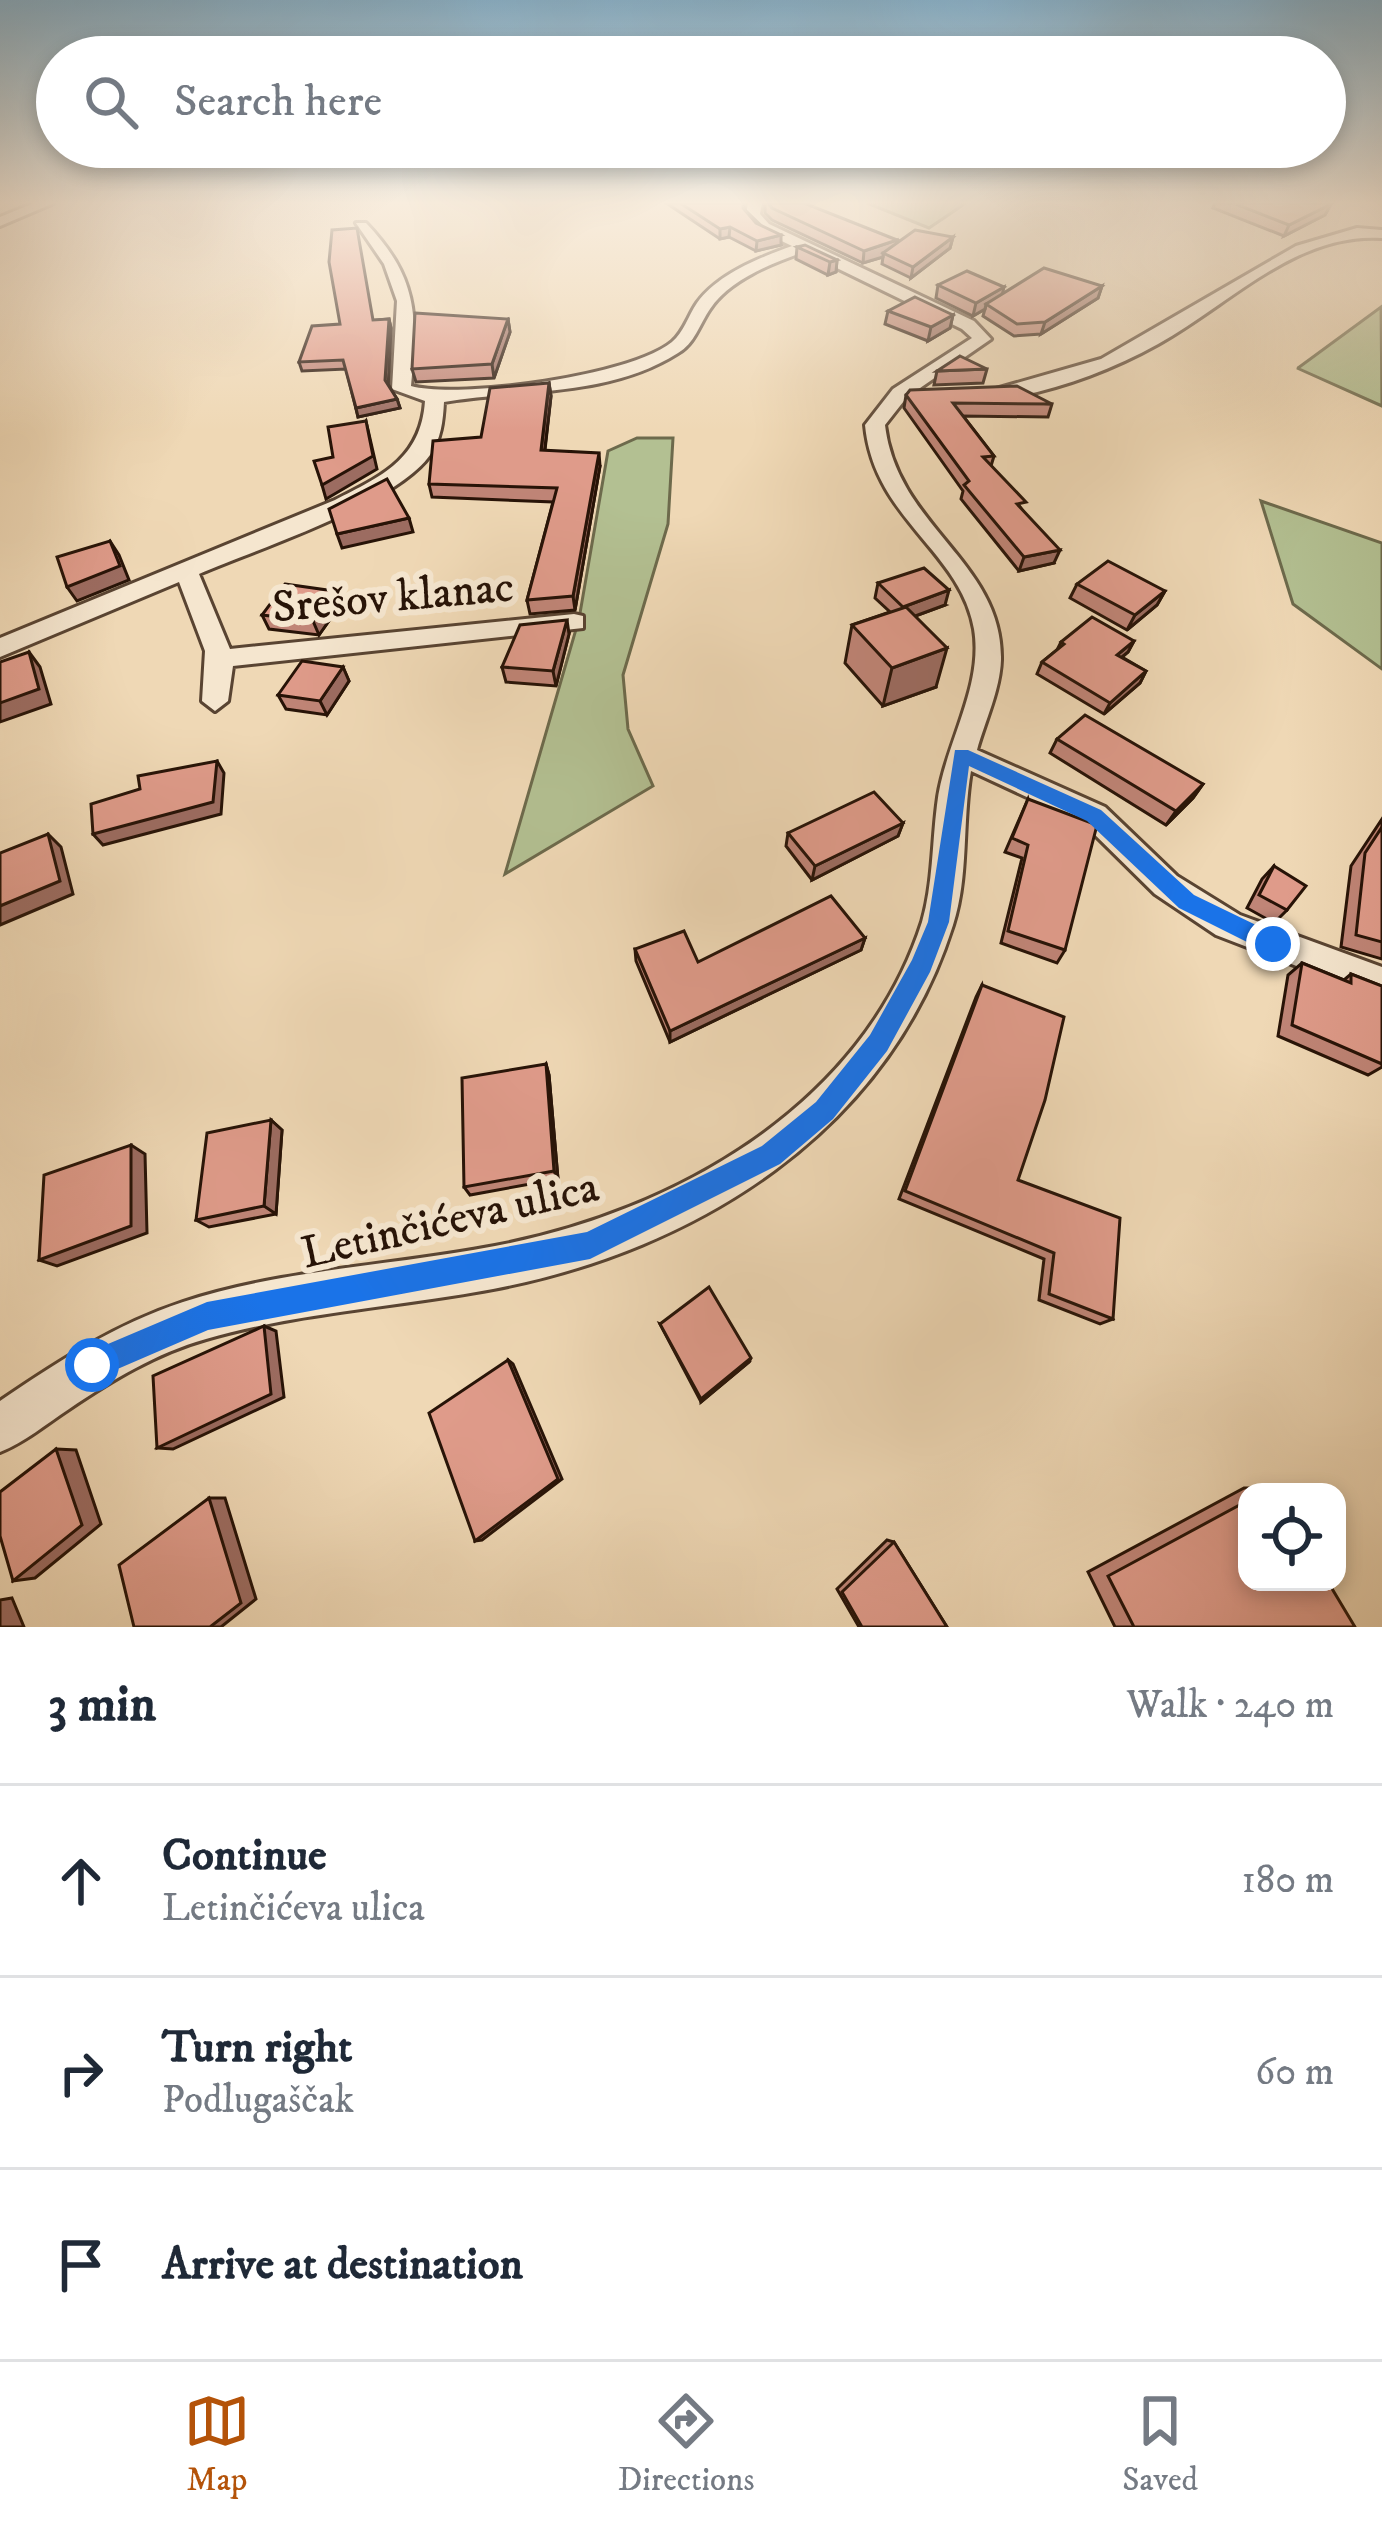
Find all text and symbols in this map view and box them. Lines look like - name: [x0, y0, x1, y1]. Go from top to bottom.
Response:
- search box: [36, 36, 1346, 168]
- icon: search: [78, 69, 144, 135]
- text: Search here: [174, 74, 382, 130]
- street label: Srešov klanac: [270, 560, 516, 636]
- route end: [1246, 917, 1300, 971]
- street label: Letinčićeva ulica: [296, 1160, 604, 1282]
- route start: [65, 1338, 119, 1392]
- map controls: [1238, 1483, 1346, 1591]
- button: locate: [1238, 1483, 1346, 1591]
- text: 3 min: [48, 1673, 156, 1737]
- text: Walk · 240 m: [1127, 1681, 1334, 1730]
- text: Continue: [162, 1828, 327, 1884]
- icon: ahead: [48, 1848, 114, 1914]
- text: 180 m: [1242, 1856, 1334, 1905]
- text: Letinčićeva ulica: [162, 1884, 425, 1933]
- text: Turn right: [162, 2020, 352, 2076]
- icon: right: [48, 2040, 114, 2106]
- text: 60 m: [1255, 2048, 1334, 2097]
- text: Podlugaščak: [162, 2076, 354, 2125]
- icon: arrive: [48, 2232, 114, 2298]
- text: Arrive at destination: [162, 2237, 523, 2293]
- tab: Map: [184, 2388, 250, 2501]
- tab: Directions: [618, 2388, 754, 2501]
- tab: Saved: [1122, 2388, 1198, 2501]

